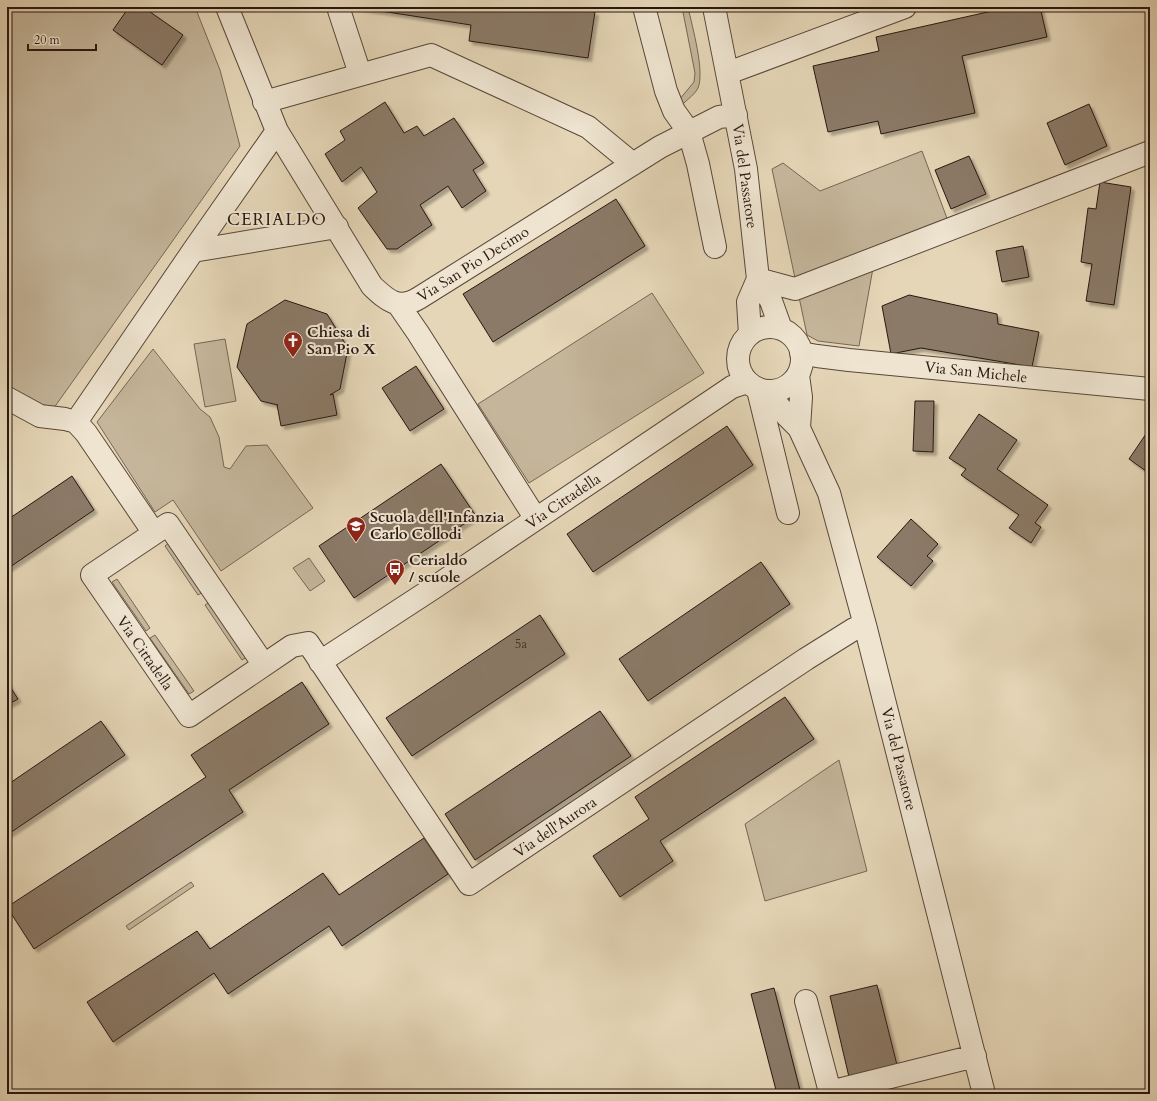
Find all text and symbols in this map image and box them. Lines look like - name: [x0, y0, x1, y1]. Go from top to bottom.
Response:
- scale bar: [28, 26, 96, 52]
- text: 20 m: [34, 32, 61, 48]
- street label: Via del Passatore: [728, 122, 762, 230]
- district label: CERIALDO: [227, 208, 327, 231]
- street label: Via San Pio Decimo: [413, 222, 533, 306]
- place label: Chiesa di San Pio X: [307, 322, 376, 359]
- church icon: Chiesa di San Pio X: [282, 330, 304, 358]
- street label: Via San Michele: [924, 357, 1029, 387]
- street label: Via Cittadella: [522, 468, 605, 533]
- place label: Scuola dell'Infanzia Carlo Collodi: [370, 507, 505, 544]
- school or university icon: Scuola dell'Infanzia Carlo Collodi: [345, 515, 367, 543]
- place label: Cerialdo / scuole: [409, 550, 468, 587]
- bus stop icon: Cerialdo / scuole: [384, 558, 406, 586]
- street label: Via Cittadella: [112, 612, 178, 695]
- house number: 5a: [515, 635, 528, 653]
- street label: Via del Passatore: [877, 705, 921, 813]
- street label: Via dell'Aurora: [510, 792, 601, 862]

